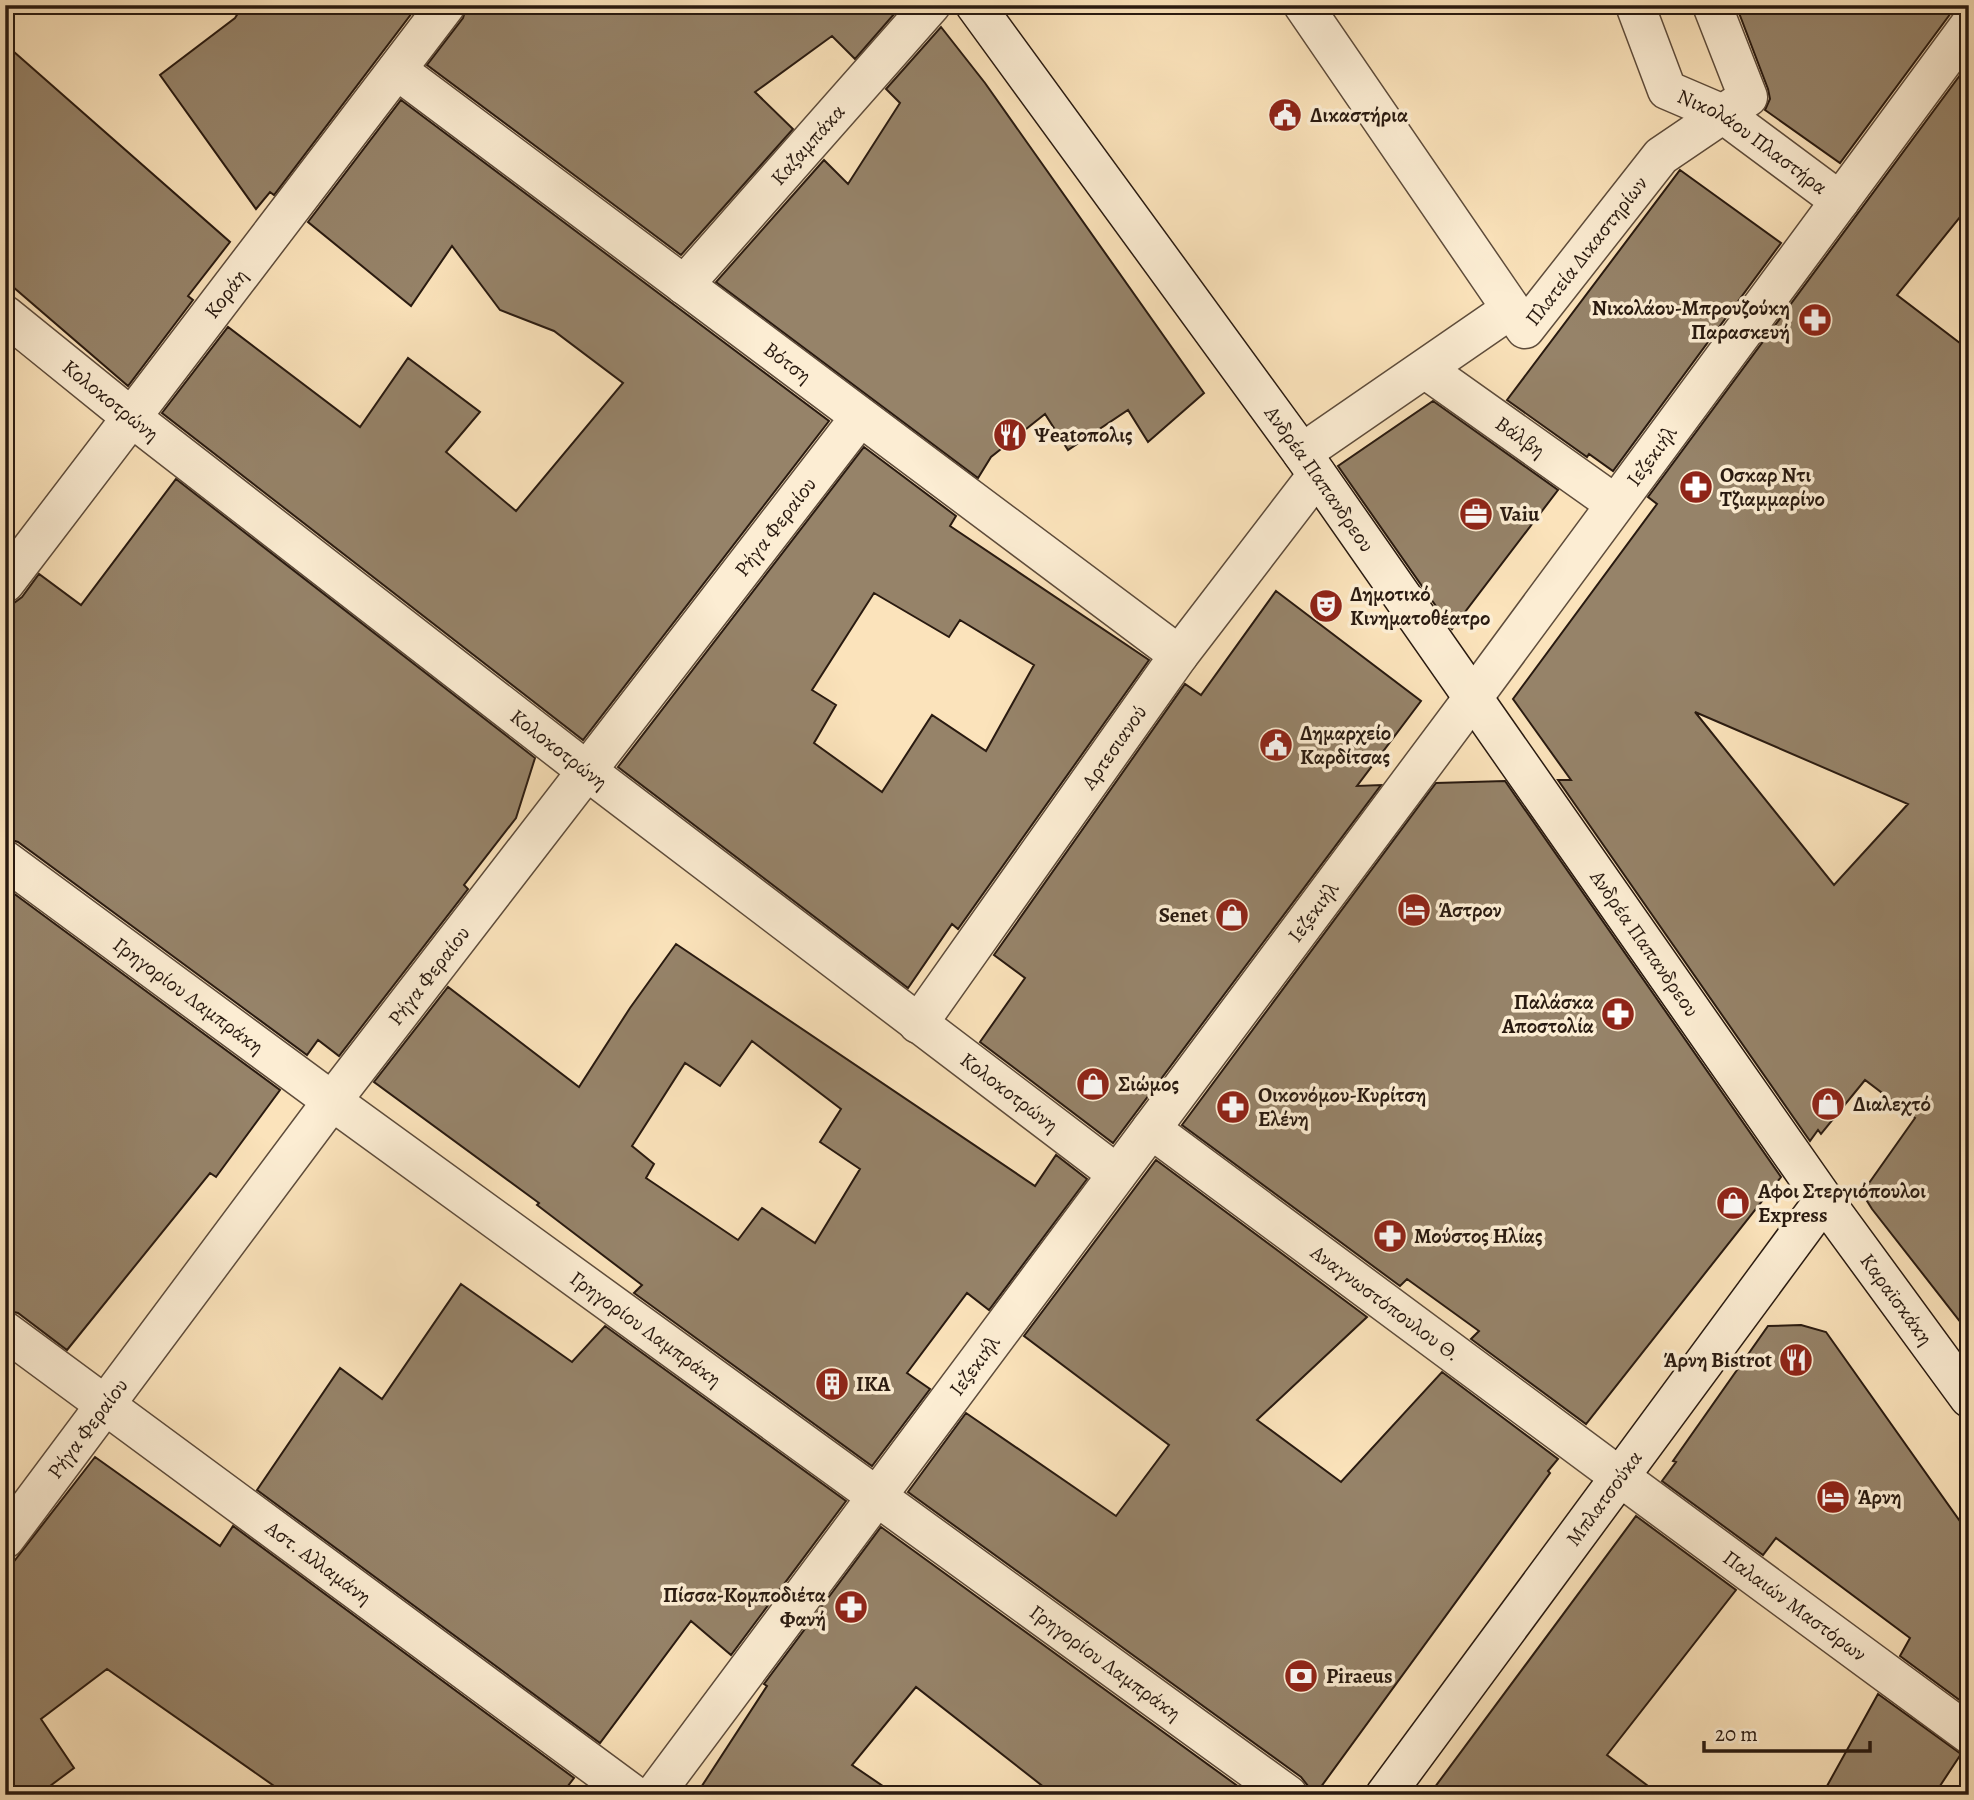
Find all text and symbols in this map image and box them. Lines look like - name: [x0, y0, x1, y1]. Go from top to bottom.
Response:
- street label: Νικολάου Πλαστήρα: [1673, 82, 1833, 201]
- public building icon: Δικαστήρια: [1266, 96, 1304, 134]
- street label: Καζαμπάκα: [764, 98, 851, 191]
- place label: Δικαστήρια: [1310, 101, 1408, 129]
- street label: Πλατεία Δικαστηρίων: [1519, 170, 1654, 332]
- street label: Κοράη: [198, 263, 254, 324]
- place label: Νικολάου-Μπρουζούκη Παρασκευή: [1592, 294, 1790, 346]
- pharmacy icon: Νικολάου-Μπρουζούκη Παρασκευή: [1796, 301, 1834, 339]
- street label: Βότση: [758, 335, 818, 390]
- street label: Κολοκοτρώνη: [57, 353, 165, 448]
- street label: Ανδρέα Παπανδρεου: [1258, 399, 1381, 558]
- street label: Βάλβη: [1490, 409, 1551, 464]
- restaurant icon: Ψeatοπολις: [991, 416, 1029, 454]
- street label: Ιεζεκιήλ: [1620, 419, 1684, 492]
- place label: Ψeatοπολις: [1034, 421, 1133, 449]
- place label: Οσκαρ Ντι Τζιαμμαρίνο: [1720, 461, 1825, 513]
- pharmacy icon: Οσκαρ Ντι Τζιαμμαρίνο: [1677, 468, 1715, 506]
- street label: Ρήγα Φεραίου: [728, 471, 823, 582]
- office icon: Vaiu: [1457, 495, 1495, 533]
- place label: Vaiu: [1499, 500, 1540, 528]
- place label: Δημοτικό Κινηματοθέατρο: [1350, 580, 1490, 632]
- theatre icon: Δημοτικό Κινηματοθέατρο: [1307, 587, 1345, 625]
- street label: Αρτεσιανού: [1074, 699, 1153, 796]
- street label: Κολοκοτρώνη: [504, 703, 614, 796]
- place label: Δημαρχείο Καρδίτσας: [1300, 719, 1391, 771]
- public building icon: Δημαρχείο Καρδίτσας: [1257, 726, 1295, 764]
- street label: Ανδρέα Παπανδρεου: [1583, 864, 1706, 1022]
- street label: Ιεζεκιήλ: [1281, 876, 1345, 948]
- hotel icon: Άστρον: [1395, 891, 1433, 929]
- shop icon: Senet: [1213, 896, 1251, 934]
- place label: Άστρον: [1438, 896, 1502, 924]
- place label: Senet: [1159, 901, 1208, 929]
- street label: Ρήγα Φεραίου: [381, 920, 476, 1031]
- street label: Γρηγορίου Λαμπράκη: [107, 930, 270, 1060]
- place label: Παλάσκα Αποστολία: [1501, 988, 1594, 1040]
- pharmacy icon: Παλάσκα Αποστολία: [1599, 995, 1637, 1033]
- street label: Κολοκοτρώνη: [955, 1046, 1064, 1139]
- shop icon: Σιώμος: [1074, 1065, 1112, 1103]
- place label: Σιώμος: [1118, 1070, 1179, 1098]
- place label: Οικονόμου-Κυρίτση Ελένη: [1258, 1081, 1426, 1133]
- shop icon: Διαλεχτό: [1809, 1085, 1847, 1123]
- pharmacy icon: Οικονόμου-Κυρίτση Ελένη: [1214, 1088, 1252, 1126]
- place label: Διαλεχτό: [1853, 1090, 1931, 1118]
- place label: Αφοι Στεργιόπουλοι Express: [1757, 1177, 1926, 1229]
- shop icon: Αφοι Στεργιόπουλοι Express: [1714, 1184, 1752, 1222]
- pharmacy icon: Μούστος Ηλίας: [1371, 1217, 1409, 1255]
- place label: Μούστος Ηλίας: [1414, 1222, 1543, 1250]
- street label: Αναγνωστόπουλου Θ.: [1304, 1238, 1466, 1368]
- street label: Καραϊσκάκη: [1854, 1248, 1940, 1351]
- street label: Γρηγορίου Λαμπράκη: [564, 1264, 727, 1393]
- street label: Ιεζεκιήλ: [943, 1329, 1007, 1402]
- restaurant icon: Άρνη Bistrot: [1777, 1341, 1815, 1379]
- place label: Άρνη Bistrot: [1663, 1346, 1772, 1374]
- building icon: ΙΚΑ: [813, 1365, 851, 1403]
- place label: ΙΚΑ: [856, 1370, 891, 1398]
- street label: Ρήγα Φεραίου: [41, 1372, 134, 1484]
- street label: Μπλατσούκα: [1559, 1445, 1649, 1552]
- hotel icon: Άρνη: [1814, 1478, 1852, 1516]
- place label: Άρνη: [1857, 1483, 1901, 1511]
- street label: Αστ. Αλλαμάνη: [259, 1514, 377, 1611]
- street label: Παλαιών Μαστόρων: [1717, 1544, 1872, 1668]
- place label: Πίσσα-Κομποδιέτα Φανή: [663, 1581, 826, 1633]
- pharmacy icon: Πίσσα-Κομποδιέτα Φανή: [832, 1588, 870, 1626]
- street label: Γρηγορίου Λαμπράκη: [1024, 1598, 1187, 1727]
- bank icon: Piraeus: [1282, 1657, 1320, 1695]
- place label: Piraeus: [1326, 1662, 1393, 1690]
- scale bar: [1704, 1709, 1871, 1753]
- text: 20 m: [1715, 1720, 1758, 1748]

